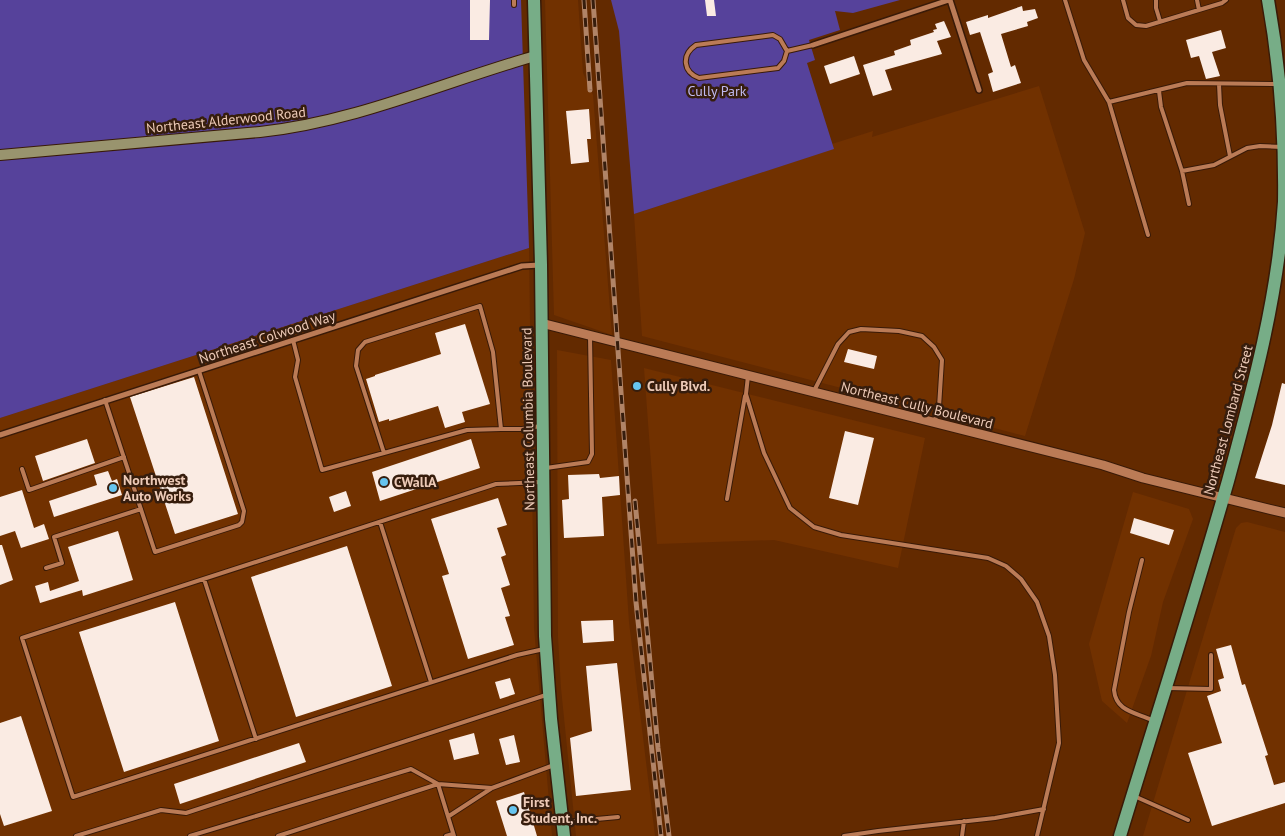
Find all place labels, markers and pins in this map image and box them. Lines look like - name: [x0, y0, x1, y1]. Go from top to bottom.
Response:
- place label: Cully Blvd.: [647, 377, 710, 395]
- marker: Cully Blvd.: [631, 380, 643, 392]
- place label: Northwest Auto Works: [123, 471, 191, 505]
- place label: CWallA: [394, 473, 437, 491]
- marker: CWallA: [378, 476, 390, 488]
- marker: Northwest Auto Works: [107, 482, 119, 494]
- place label: First Student, Inc.: [523, 793, 597, 827]
- marker: First Student, Inc.: [507, 804, 519, 816]

